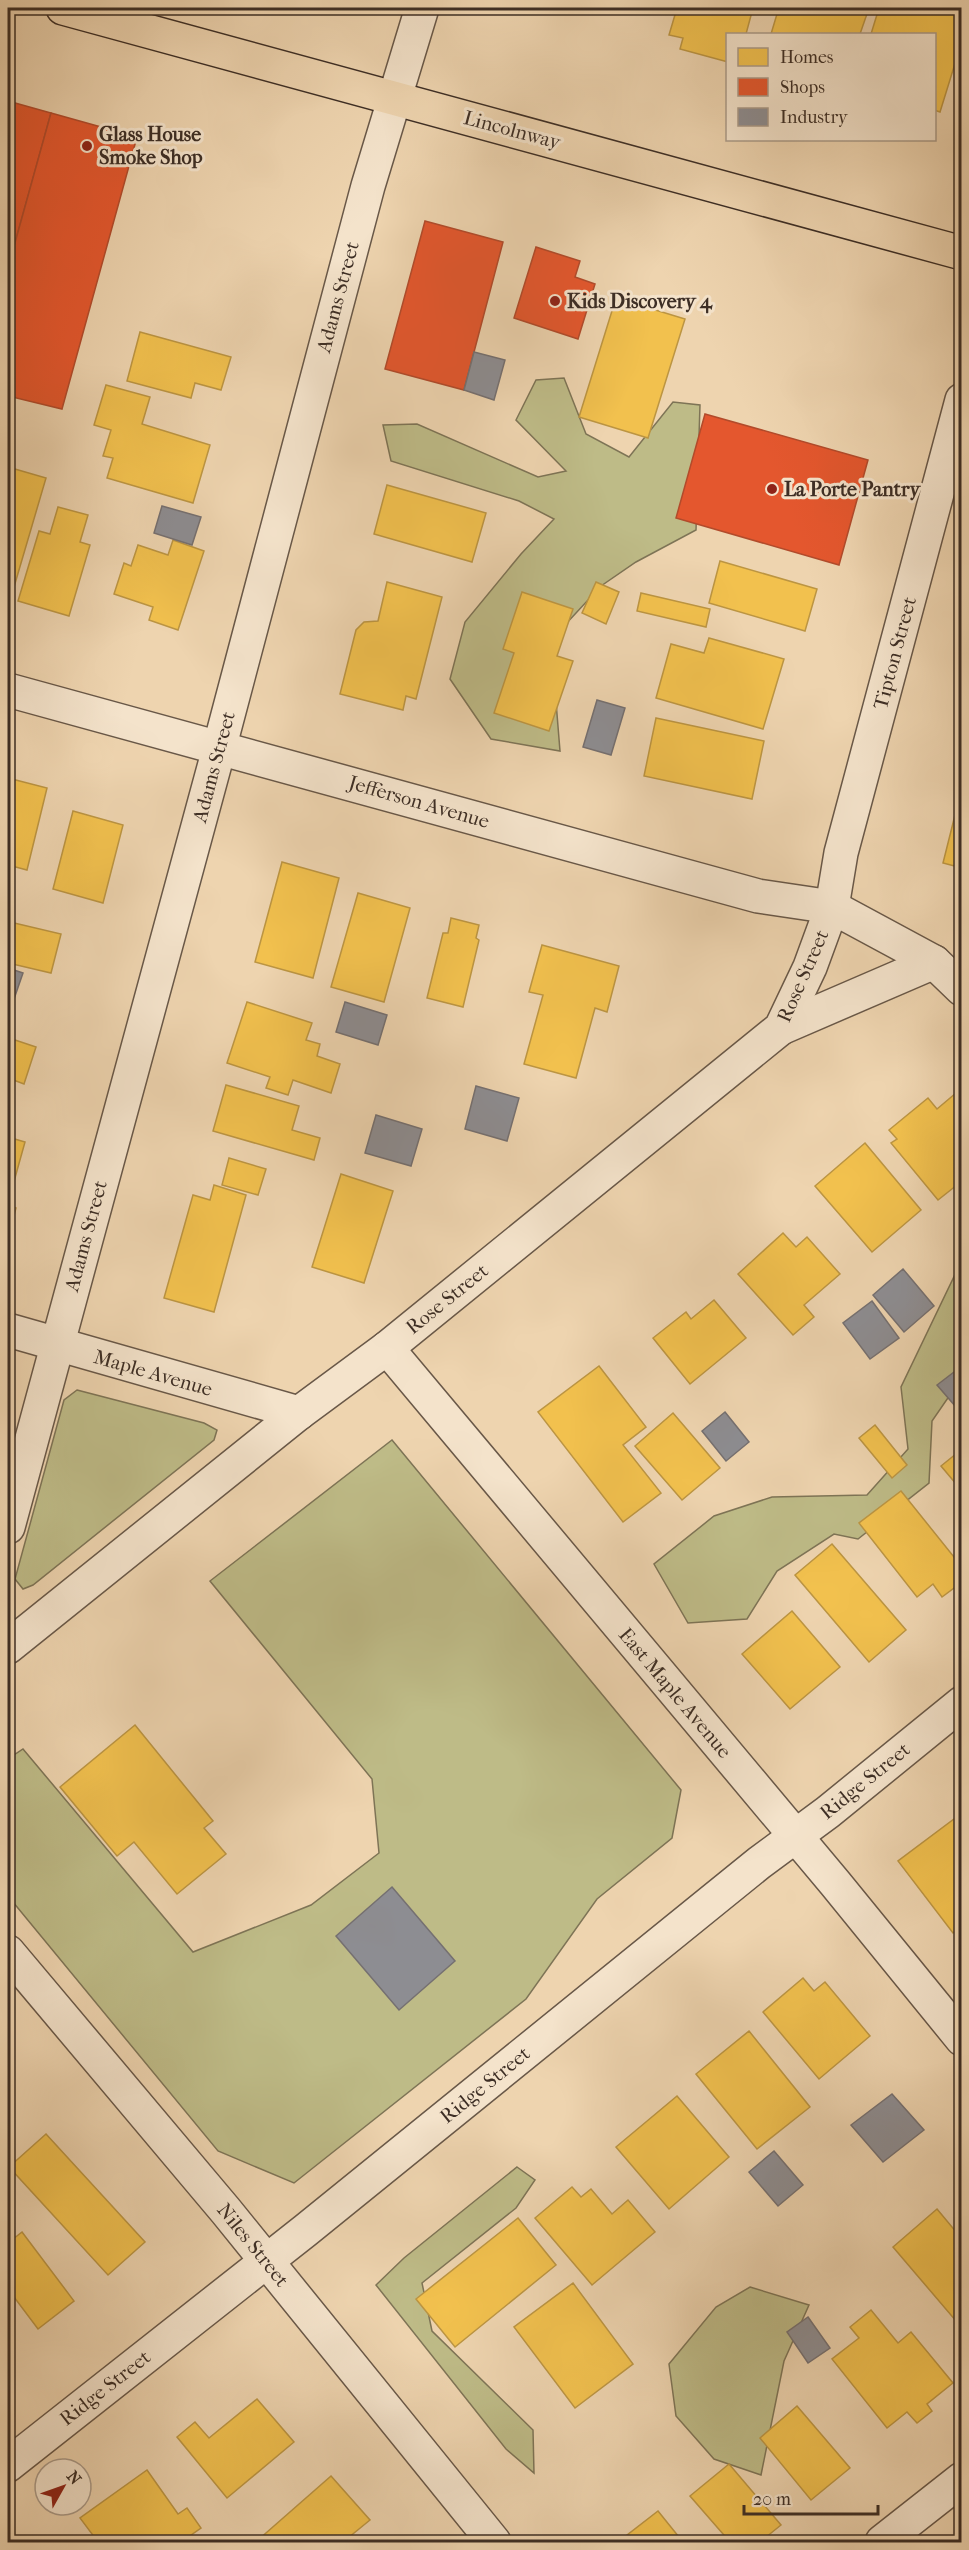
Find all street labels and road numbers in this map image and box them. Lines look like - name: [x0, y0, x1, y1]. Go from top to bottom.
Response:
- street label: Lincolnway: [461, 106, 564, 154]
- street label: Adams Street: [312, 239, 364, 356]
- street label: Tipton Street: [869, 594, 921, 712]
- street label: Adams Street: [188, 709, 240, 826]
- street label: Jefferson Avenue: [344, 770, 492, 833]
- street label: Rose Street: [772, 926, 834, 1026]
- street label: Adams Street: [60, 1178, 112, 1295]
- street label: Rose Street: [401, 1259, 493, 1339]
- street label: Maple Avenue: [91, 1345, 215, 1401]
- street label: East Maple Avenue: [614, 1623, 736, 1763]
- street label: Ridge Street: [815, 1738, 915, 1824]
- street label: Ridge Street: [435, 2042, 535, 2128]
- street label: Niles Street: [212, 2199, 294, 2291]
- street label: Ridge Street: [55, 2345, 155, 2431]

